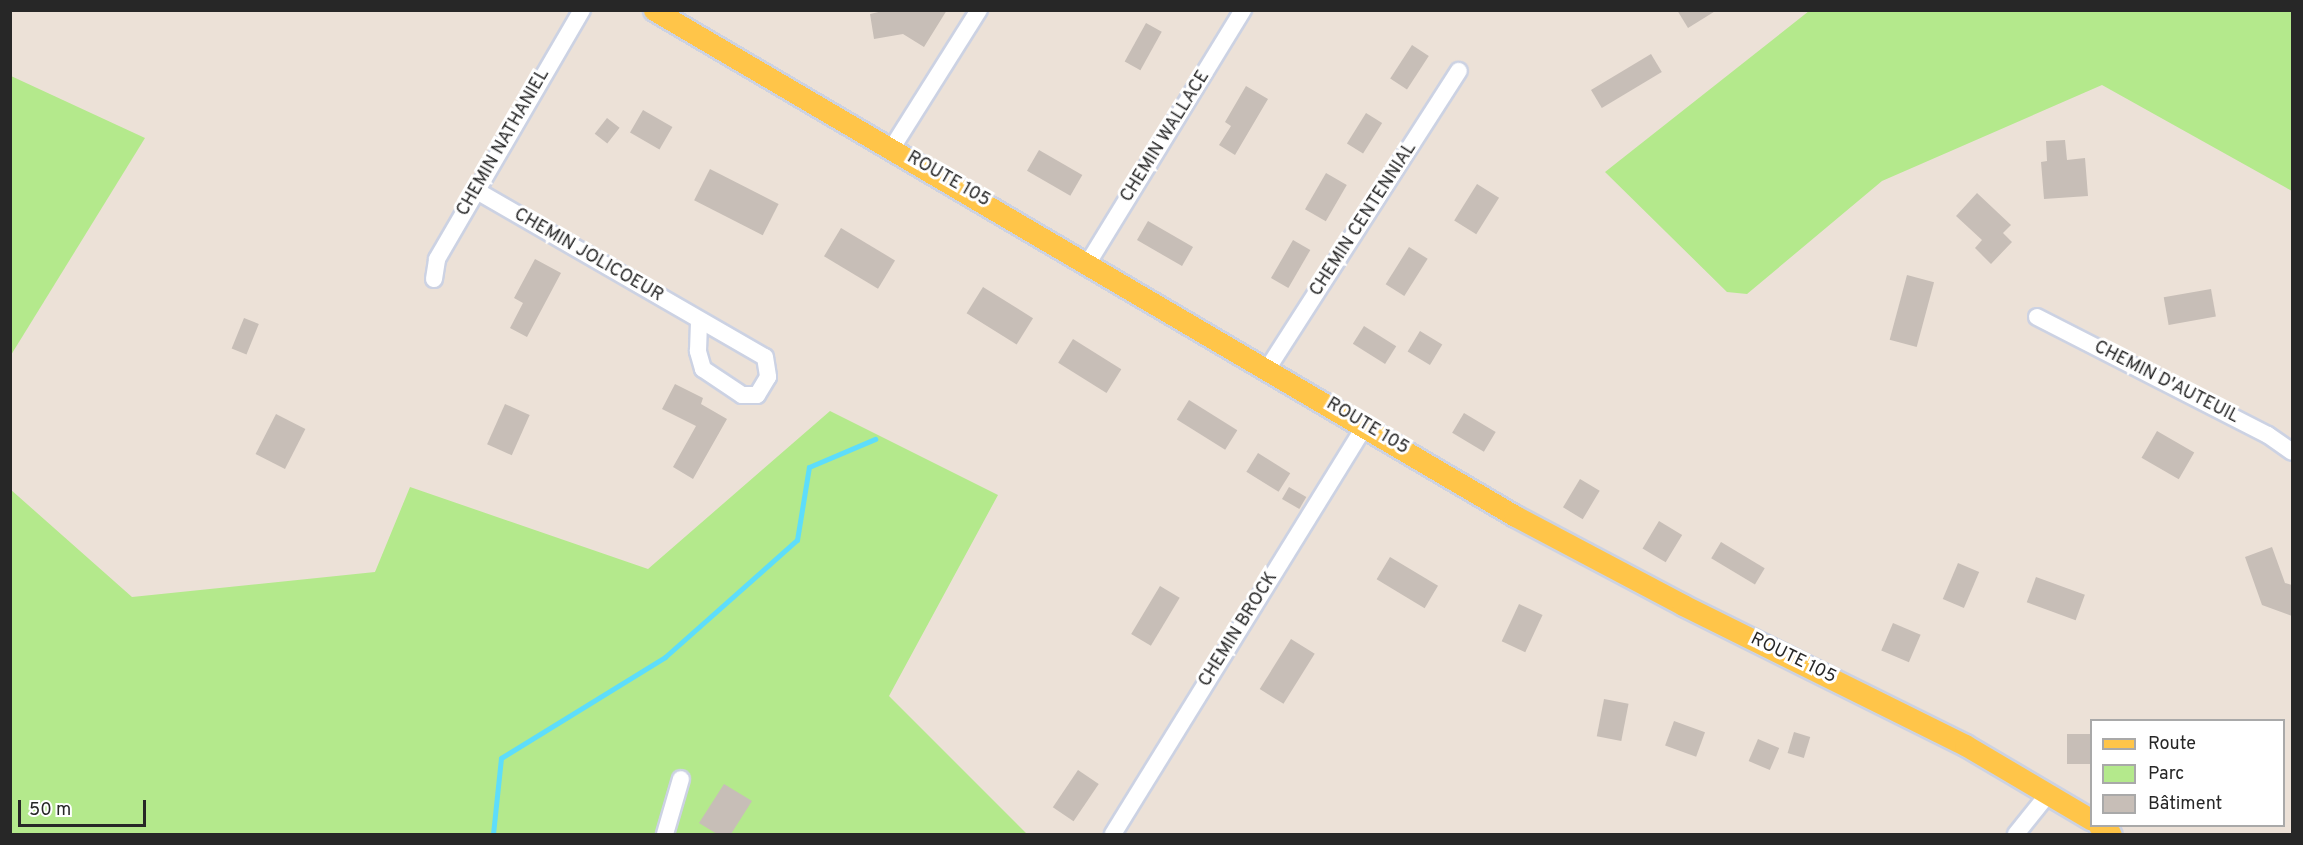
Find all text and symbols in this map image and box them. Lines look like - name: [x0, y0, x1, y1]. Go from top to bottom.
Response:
- street label: CHEMIN NATHANIEL: [453, 65, 555, 221]
- street label: CHEMIN WALLACE: [1117, 67, 1215, 207]
- street label: CHEMIN CENTENNIAL: [1306, 139, 1422, 301]
- street label: ROUTE 105: [903, 148, 993, 212]
- street label: CHEMIN JOLICOEUR: [510, 204, 666, 308]
- street label: CHEMIN D'AUTEUIL: [2090, 337, 2242, 429]
- street label: ROUTE 105: [1322, 394, 1412, 460]
- street label: CHEMIN BROCK: [1195, 569, 1283, 691]
- street label: ROUTE 105: [1747, 629, 1839, 689]
- legend: [2090, 719, 2285, 827]
- text: Route: [2148, 733, 2196, 756]
- text: Parc: [2148, 763, 2184, 786]
- scale bar: [21, 788, 148, 826]
- text: Bâtiment: [2148, 793, 2222, 816]
- text: 50 m: [29, 799, 71, 822]

